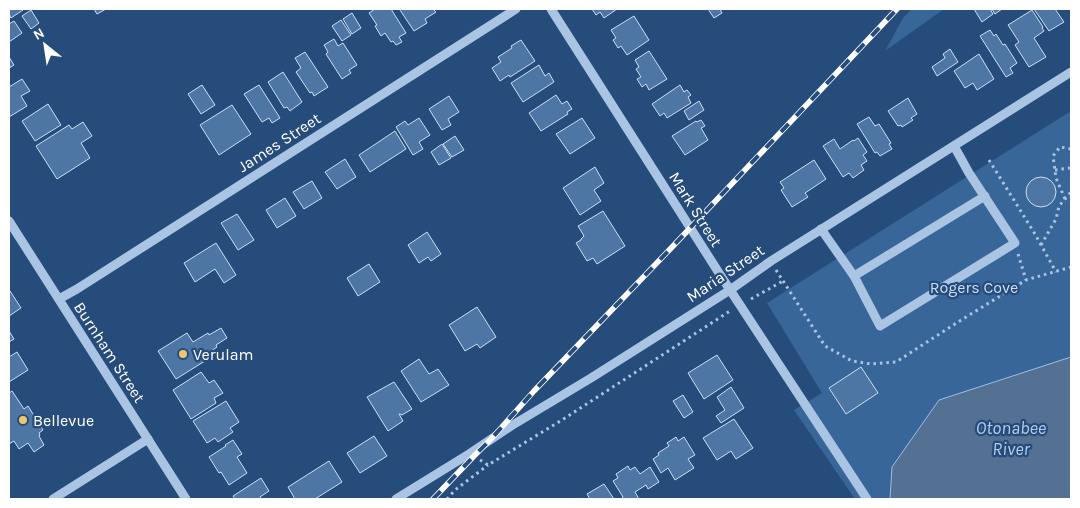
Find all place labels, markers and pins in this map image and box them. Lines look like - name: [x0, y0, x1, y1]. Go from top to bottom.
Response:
- place label: Verulam: [193, 345, 253, 364]
- marker: Verulam: [177, 348, 189, 360]
- place label: Bellevue: [33, 411, 94, 430]
- marker: Bellevue: [17, 414, 29, 426]

